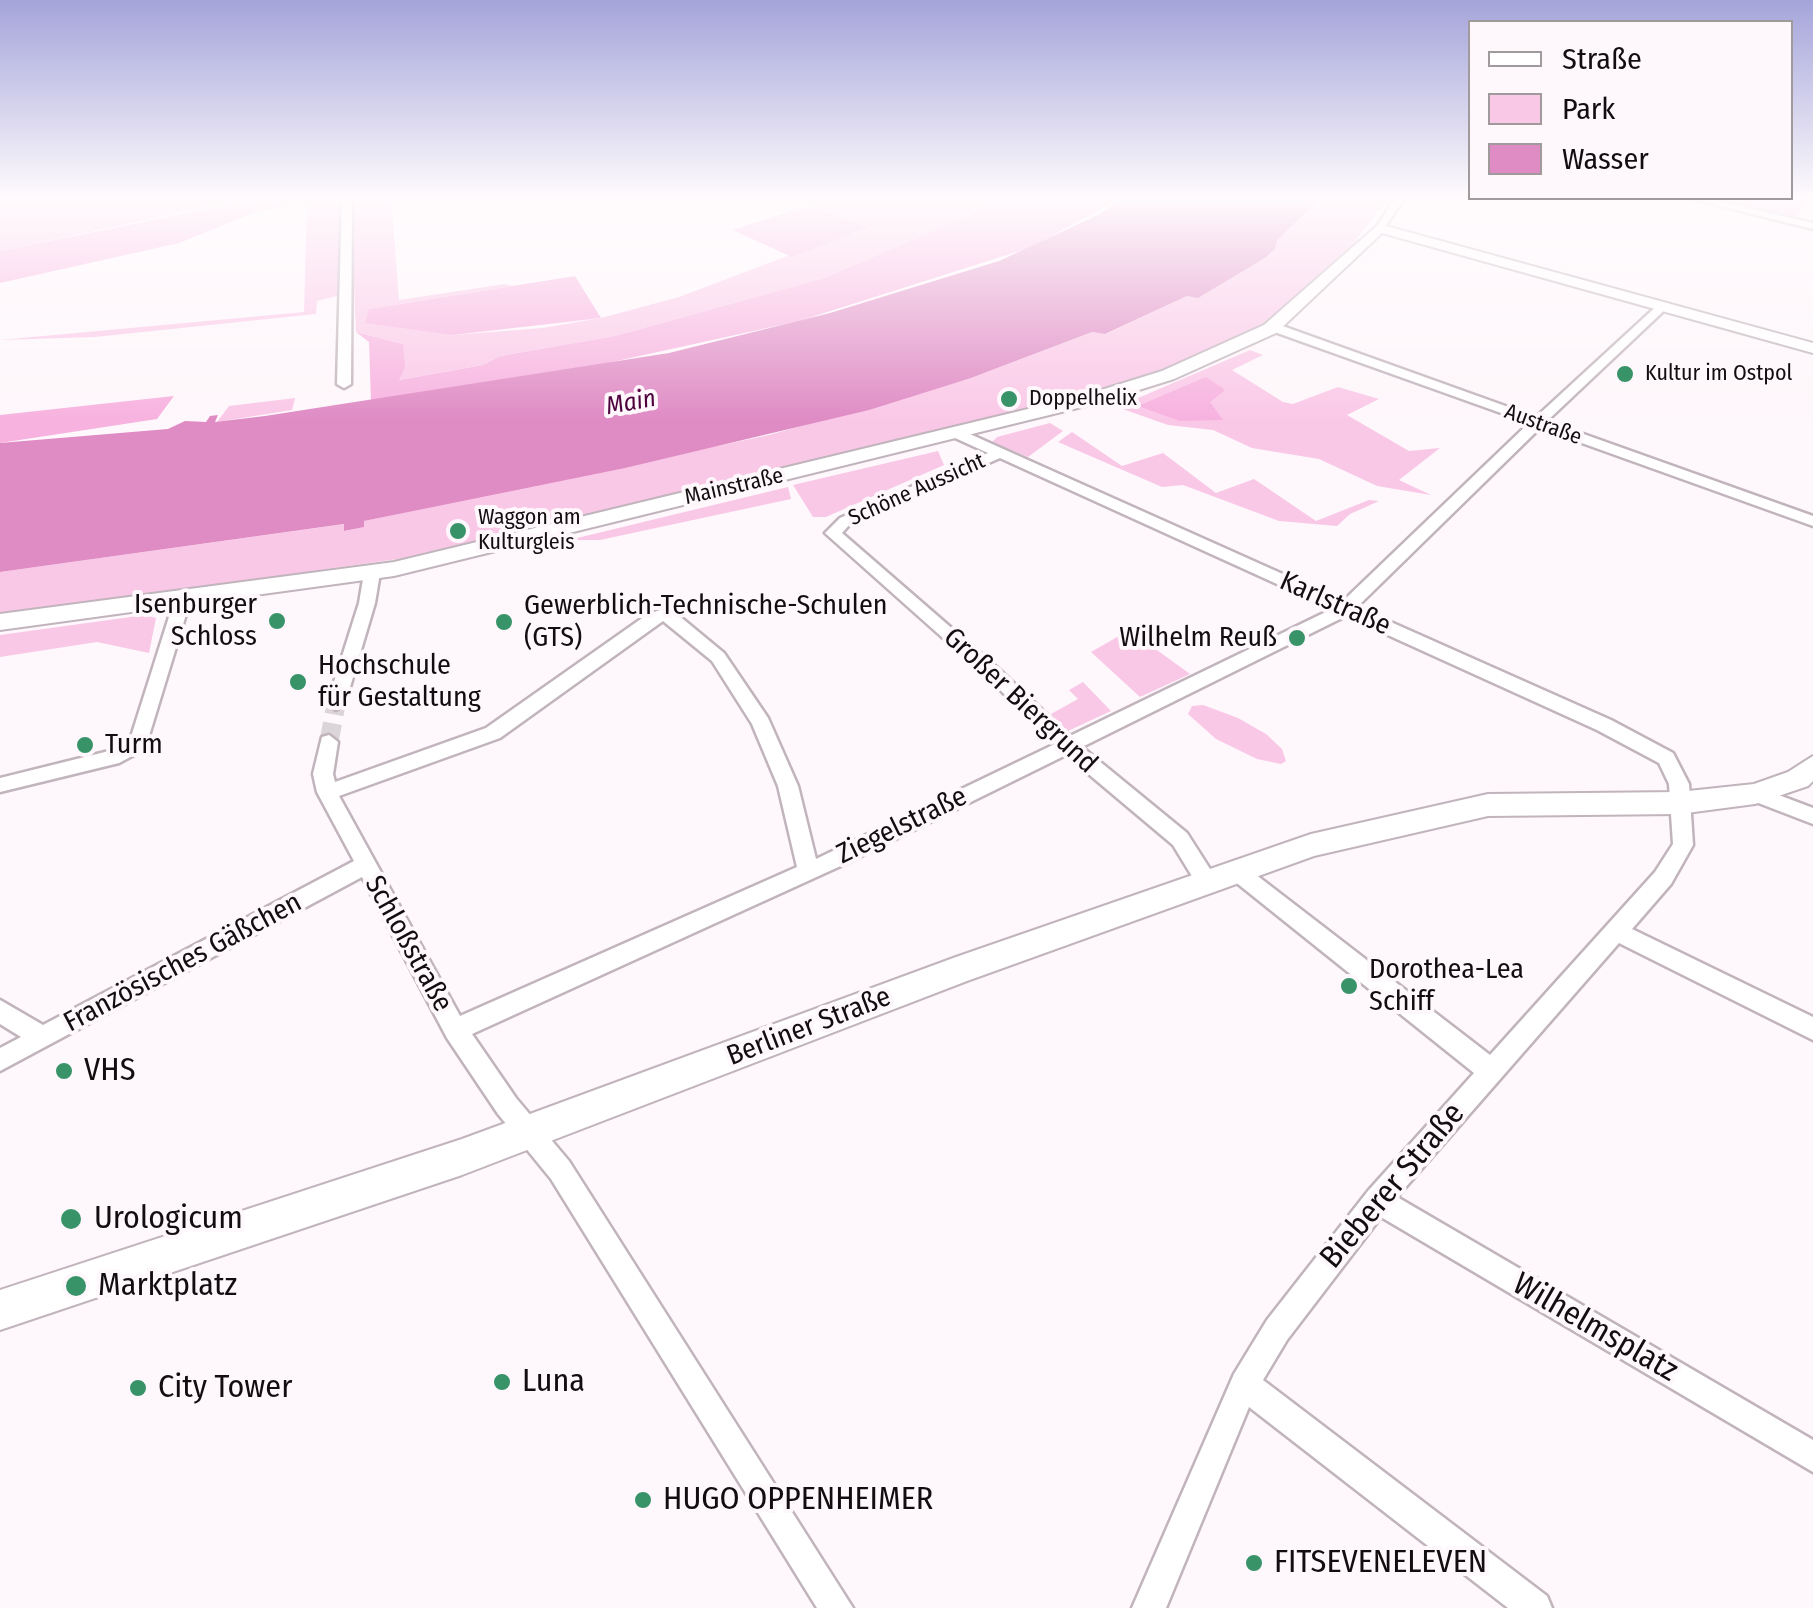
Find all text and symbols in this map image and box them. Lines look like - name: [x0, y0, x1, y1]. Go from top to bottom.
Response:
- legend: [1468, 20, 1793, 200]
- text: Straße: [1562, 41, 1642, 77]
- text: Park: [1562, 91, 1615, 127]
- text: Wasser: [1562, 141, 1649, 177]
- place label: Kultur im Ostpol: [1645, 361, 1792, 387]
- marker: Kultur im Ostpol: [1614, 363, 1636, 385]
- water label: Main: [604, 384, 658, 422]
- place label: Doppelhelix: [1029, 386, 1137, 412]
- marker: Doppelhelix: [998, 388, 1020, 410]
- street label: Austraße: [1501, 399, 1585, 451]
- street label: Schöne Aussicht: [845, 448, 989, 532]
- street label: Mainstraße: [682, 463, 786, 511]
- place label: Waggon am Kulturgleis: [478, 505, 581, 556]
- marker: Waggon am Kulturgleis: [447, 520, 469, 542]
- street label: Karlstraße: [1274, 565, 1396, 643]
- place label: Isenburger Schloss: [134, 588, 257, 654]
- place label: Gewerblich-Technische-Schulen (GTS): [524, 589, 887, 655]
- marker: Isenburger Schloss: [266, 610, 288, 632]
- marker: Gewerblich-Technische-Schulen (GTS): [493, 611, 515, 633]
- street label: Großer Biergrund: [936, 621, 1104, 781]
- place label: Wilhelm Reuß: [1119, 621, 1277, 655]
- marker: Wilhelm Reuß: [1286, 627, 1308, 649]
- place label: Hochschule für Gestaltung: [318, 649, 481, 715]
- marker: Hochschule für Gestaltung: [287, 671, 309, 693]
- place label: Turm: [105, 728, 163, 762]
- marker: Turm: [74, 734, 96, 756]
- street label: Ziegelstraße: [831, 780, 973, 872]
- street label: Schloßstraße: [357, 870, 459, 1018]
- street label: Französisches Gäßchen: [58, 886, 308, 1040]
- place label: Dorothea-Lea Schiff: [1369, 953, 1524, 1019]
- marker: Dorothea-Lea Schiff: [1338, 975, 1360, 997]
- street label: Berliner Straße: [722, 980, 896, 1074]
- place label: VHS: [84, 1052, 136, 1090]
- marker: VHS: [53, 1060, 75, 1082]
- street label: Bieberer Straße: [1313, 1095, 1473, 1277]
- place label: Urologicum: [94, 1200, 243, 1238]
- marker: Urologicum: [58, 1206, 84, 1232]
- street label: Wilhelmsplatz: [1506, 1265, 1684, 1391]
- place label: Marktplatz: [98, 1267, 237, 1305]
- marker: Marktplatz: [63, 1273, 89, 1299]
- place label: Luna: [522, 1363, 585, 1401]
- place label: City Tower: [158, 1369, 292, 1407]
- marker: Luna: [491, 1371, 513, 1393]
- marker: City Tower: [127, 1377, 149, 1399]
- place label: HUGO OPPENHEIMER: [663, 1481, 933, 1519]
- marker: HUGO OPPENHEIMER: [632, 1489, 654, 1511]
- place label: FITSEVENELEVEN: [1274, 1544, 1487, 1582]
- marker: FITSEVENELEVEN: [1243, 1552, 1265, 1574]

